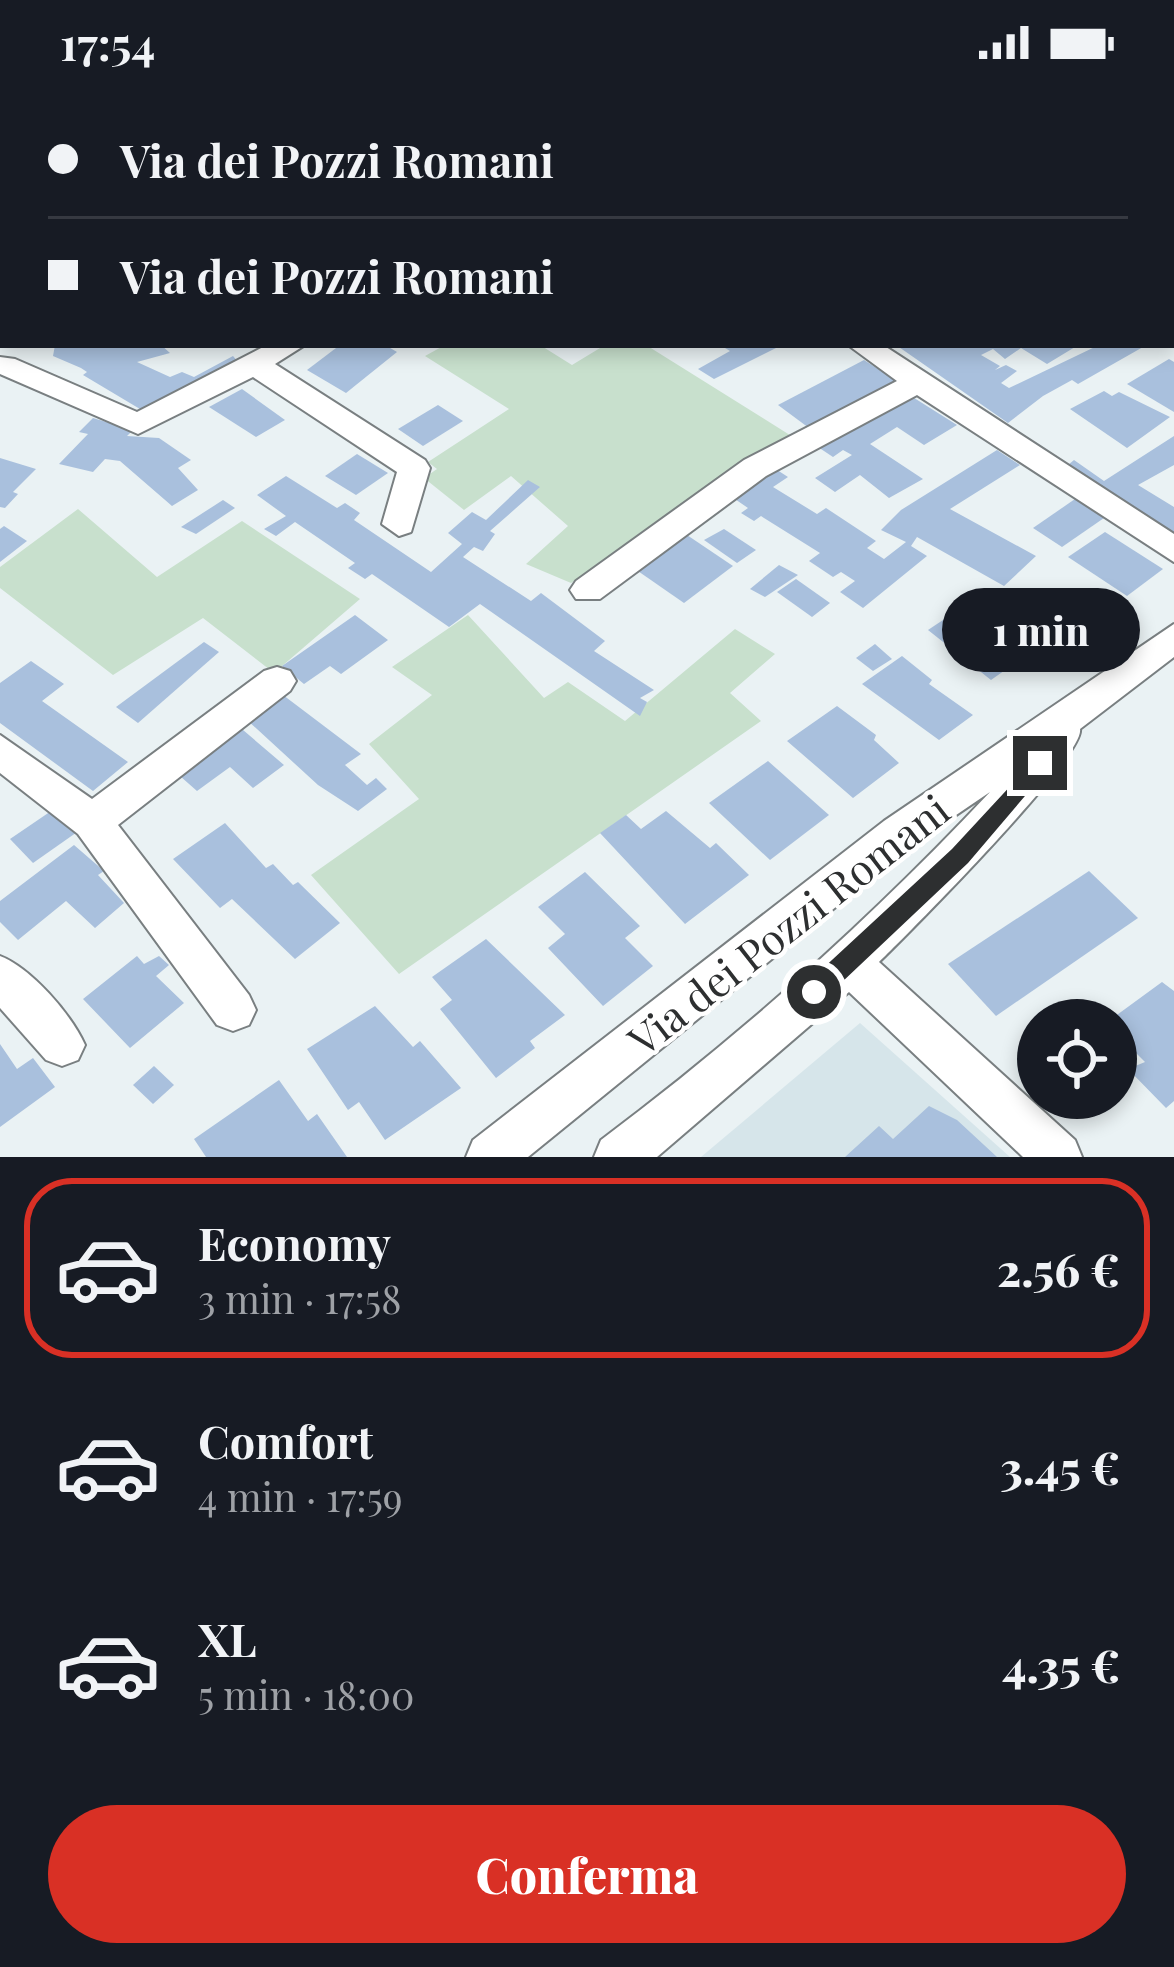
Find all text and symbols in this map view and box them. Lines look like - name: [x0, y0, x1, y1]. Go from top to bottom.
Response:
- text: 17:54: [60, 12, 155, 72]
- text: Via dei Pozzi Romani: [120, 129, 554, 189]
- text: Via dei Pozzi Romani: [120, 245, 554, 305]
- callout: 1 min: [941, 589, 1139, 673]
- text: 1 min: [993, 604, 1089, 656]
- route end: [1013, 736, 1067, 790]
- street label: Via dei Pozzi Romani: [615, 781, 960, 1068]
- route start: [787, 965, 841, 1019]
- map controls: [1017, 999, 1137, 1119]
- button: locate: [1017, 999, 1137, 1119]
- text: Economy: [198, 1212, 391, 1272]
- icon: car: [54, 1214, 162, 1322]
- text: 2.56 €: [997, 1238, 1120, 1298]
- text: 3 min · 17:58: [198, 1272, 401, 1324]
- text: Comfort: [198, 1410, 373, 1470]
- icon: car: [54, 1412, 162, 1520]
- text: 3.45 €: [1000, 1436, 1120, 1496]
- text: 4 min · 17:59: [198, 1470, 403, 1522]
- text: XL: [198, 1608, 257, 1668]
- icon: car: [54, 1610, 162, 1718]
- text: 4.35 €: [1002, 1634, 1120, 1694]
- text: 5 min · 18:00: [198, 1668, 414, 1720]
- button: Conferma: [48, 1805, 1126, 1943]

